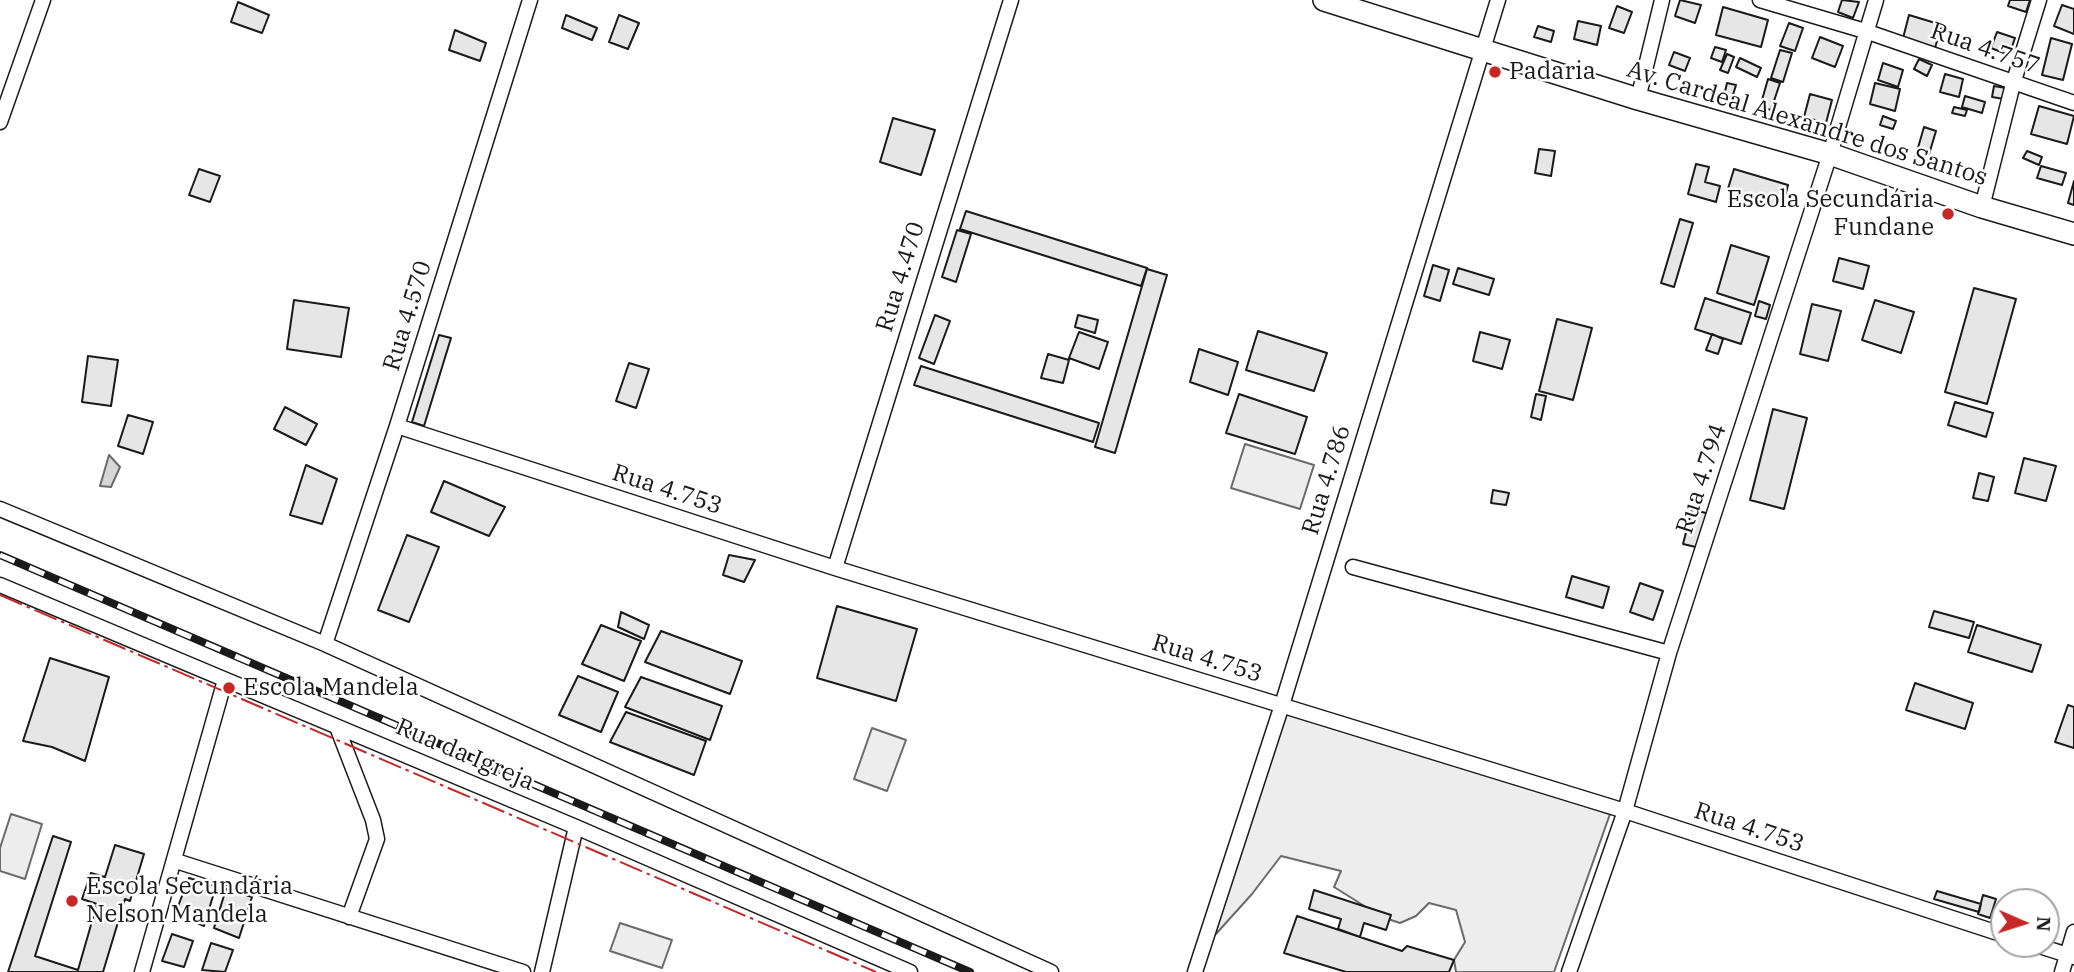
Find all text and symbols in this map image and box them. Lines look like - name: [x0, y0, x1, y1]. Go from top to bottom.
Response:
- street label: Rua 4.757: [1927, 17, 2043, 81]
- street label: Av. Cardeal Alexandre dos Santos: [1623, 55, 1991, 193]
- place label: Padaria: [1509, 58, 1596, 86]
- marker: Padaria: [1487, 64, 1503, 80]
- place label: Escola Secundária Fundane: [1727, 186, 1934, 242]
- marker: Escola Secundária Fundane: [1940, 206, 1956, 222]
- street label: Rua 4.470: [871, 218, 931, 336]
- street label: Rua 4.570: [378, 257, 438, 375]
- street label: Rua 4.786: [1297, 421, 1357, 539]
- street label: Rua 4.794: [1671, 421, 1733, 537]
- street label: Rua 4.753: [609, 459, 725, 521]
- street label: Rua 4.753: [1148, 629, 1266, 689]
- place label: Escola Mandela: [243, 674, 419, 702]
- marker: Escola Mandela: [221, 680, 237, 696]
- street label: Rua da Igreja: [391, 713, 539, 797]
- street label: Rua 4.753: [1691, 797, 1807, 859]
- place label: Escola Secundária Nelson Mandela: [86, 873, 293, 929]
- north arrow: [1990, 888, 2060, 958]
- marker: Escola Secundária Nelson Mandela: [64, 893, 80, 909]
- text: N: [2032, 916, 2056, 932]

